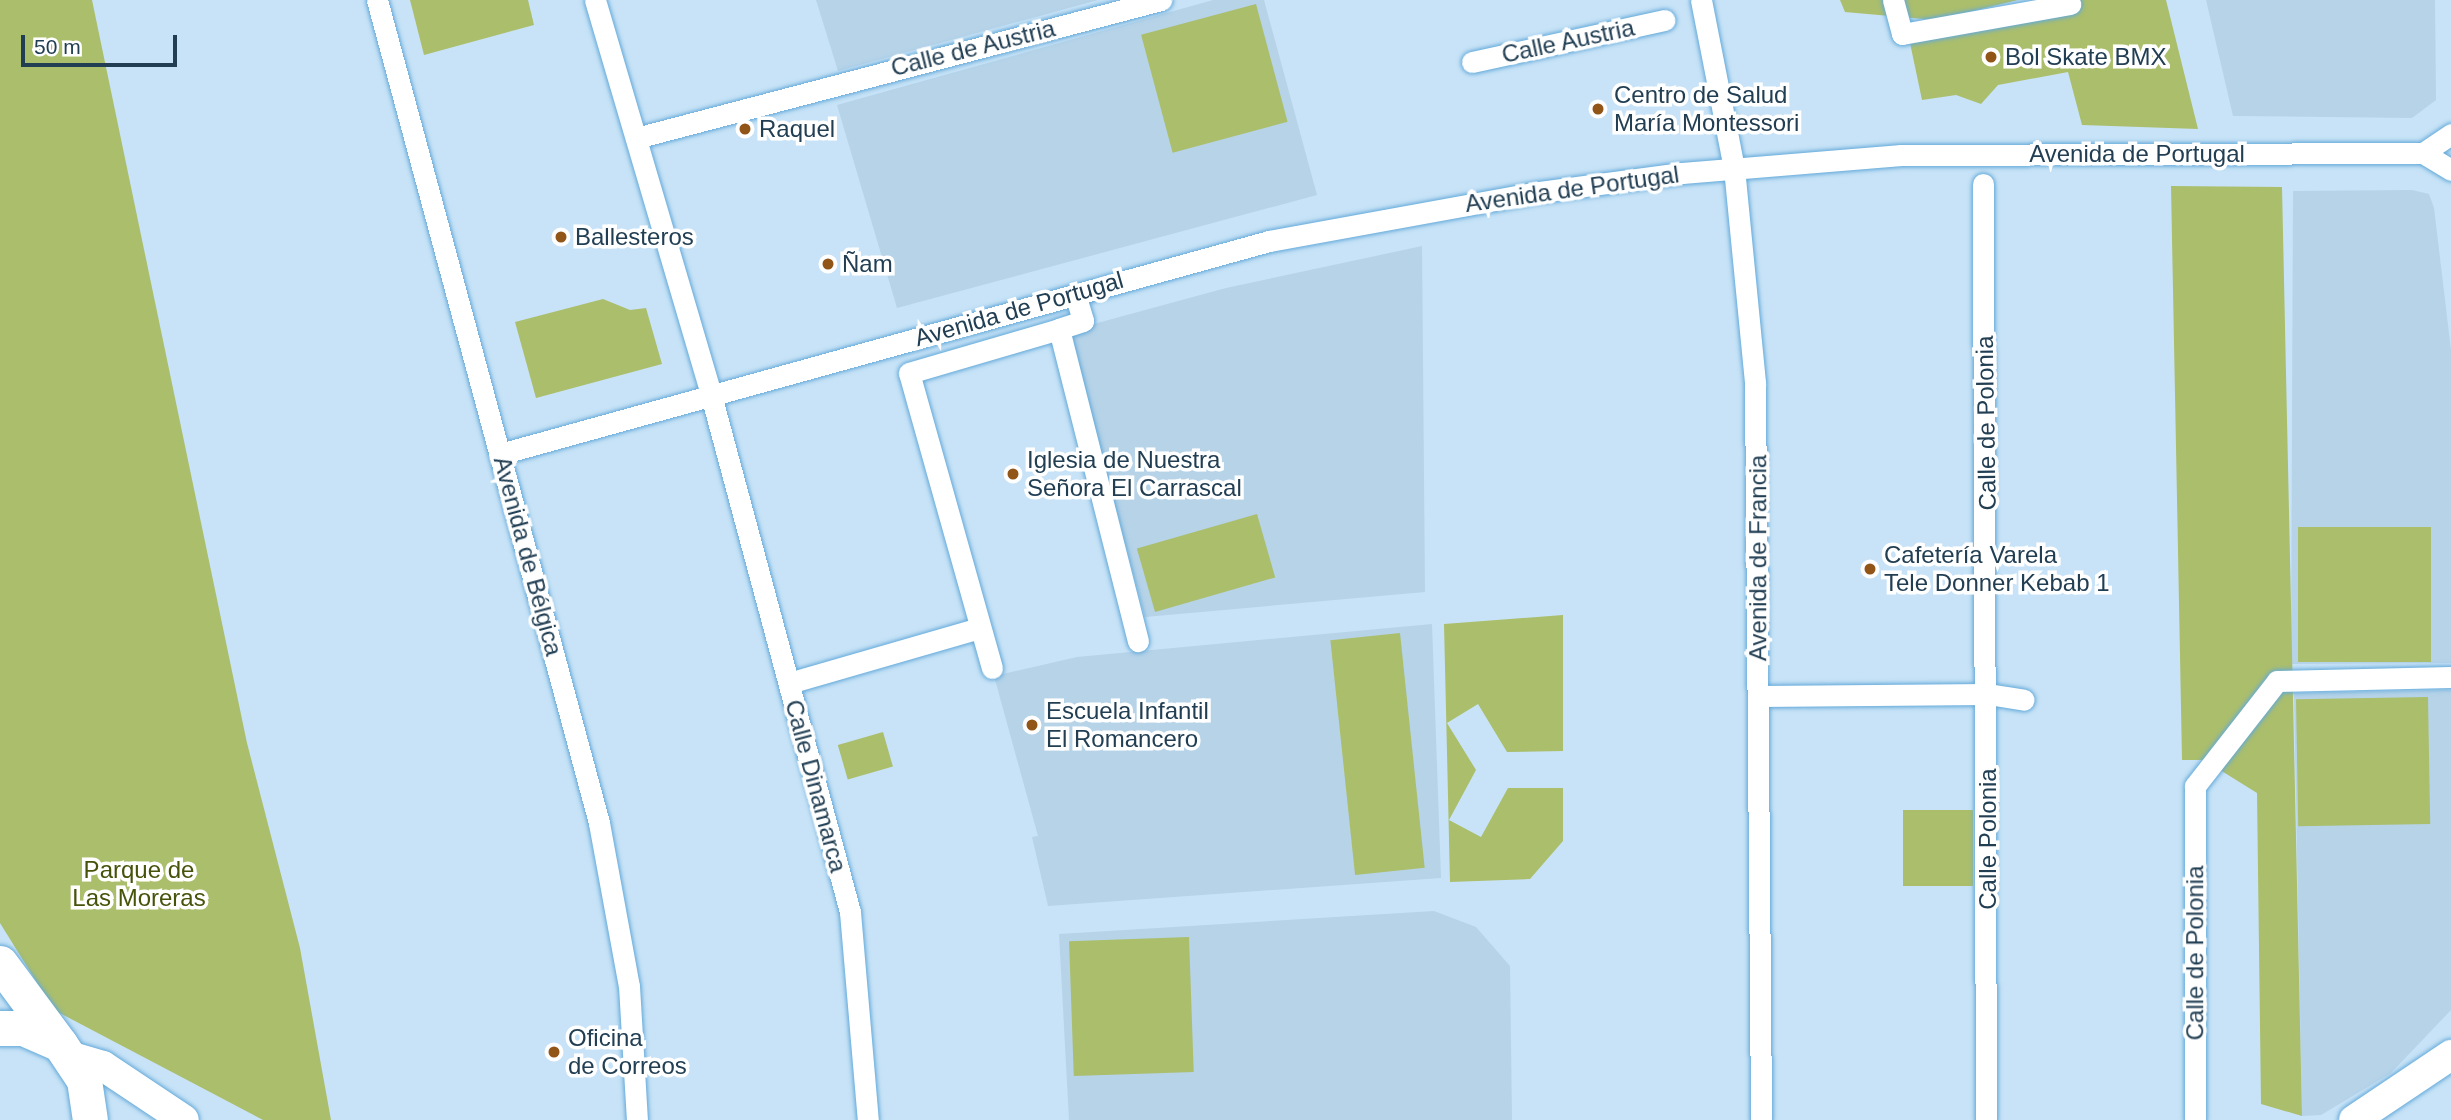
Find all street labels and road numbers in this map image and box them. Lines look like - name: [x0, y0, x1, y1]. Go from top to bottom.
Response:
- street label: Calle Austria: [1498, 13, 1638, 69]
- street label: Calle de Austria: [887, 14, 1059, 82]
- street label: Avenida de Portugal: [2029, 140, 2245, 168]
- street label: Avenida de Portugal: [1463, 160, 1681, 218]
- street label: Avenida de Portugal: [911, 265, 1127, 353]
- street label: Calle de Polonia: [1970, 335, 2002, 511]
- street label: Avenida de Bélgica: [488, 453, 568, 659]
- street label: Avenida de Francia: [1744, 455, 1772, 661]
- street label: Calle Dinamarca: [779, 697, 853, 875]
- street label: Calle Polonia: [1974, 768, 2002, 910]
- street label: Calle de Polonia: [2181, 866, 2209, 1040]

